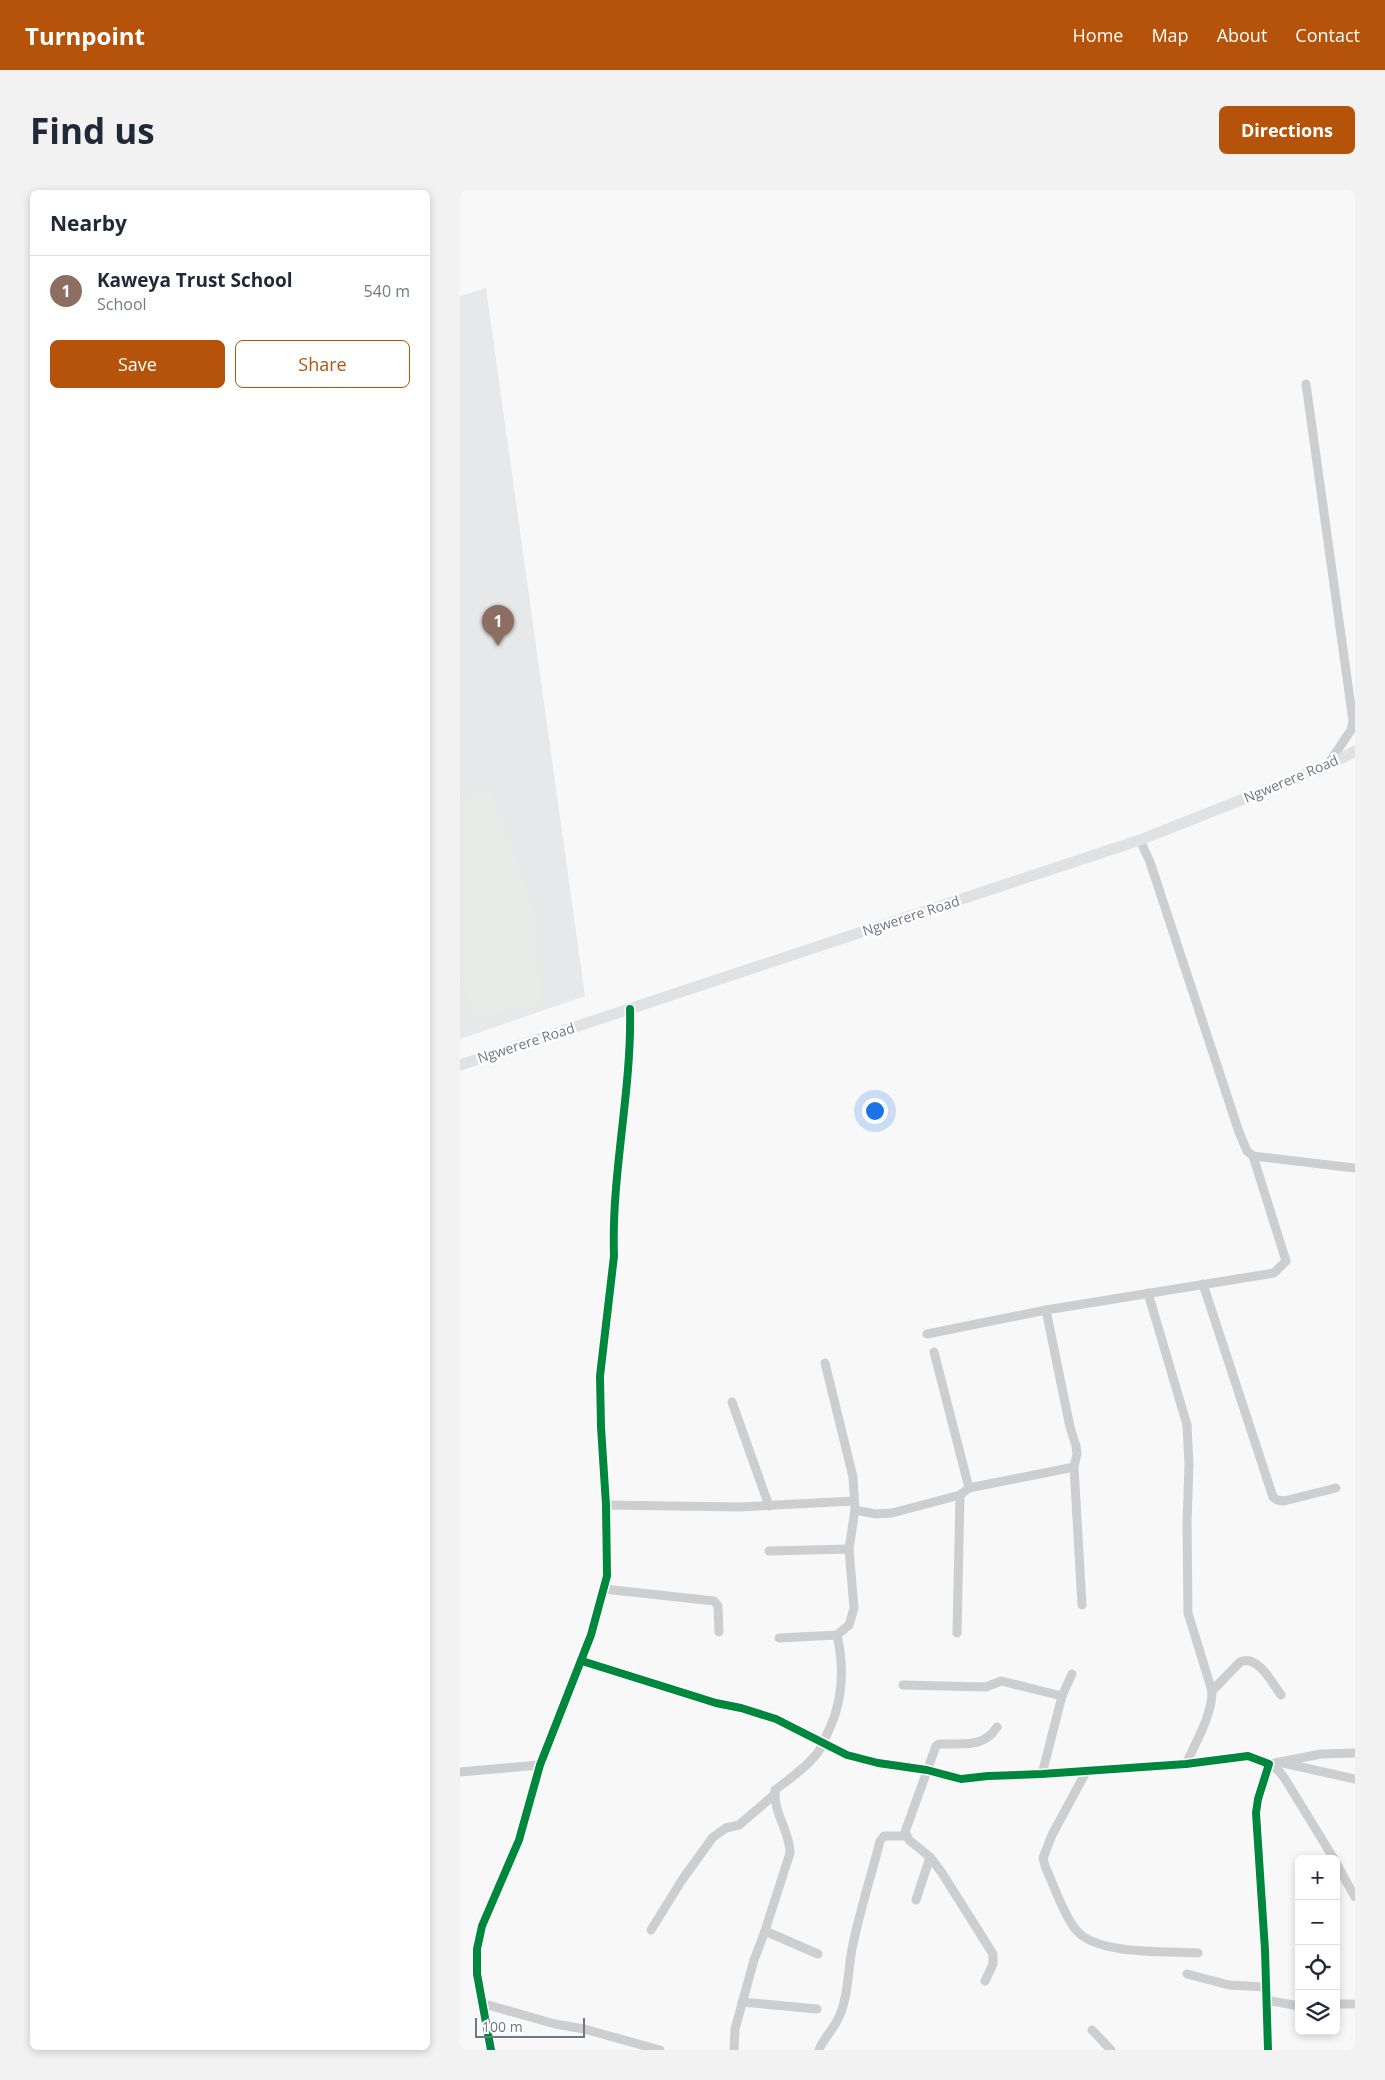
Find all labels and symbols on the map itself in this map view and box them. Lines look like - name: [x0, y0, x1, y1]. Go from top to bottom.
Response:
- pin: 1: [482, 605, 514, 646]
- street label: Ngwerere Road: [1241, 750, 1341, 807]
- street label: Ngwerere Road: [860, 891, 962, 940]
- street label: Ngwerere Road: [475, 1018, 577, 1067]
- your location: [862, 1098, 888, 1124]
- scale bar: [475, 2015, 585, 2038]

